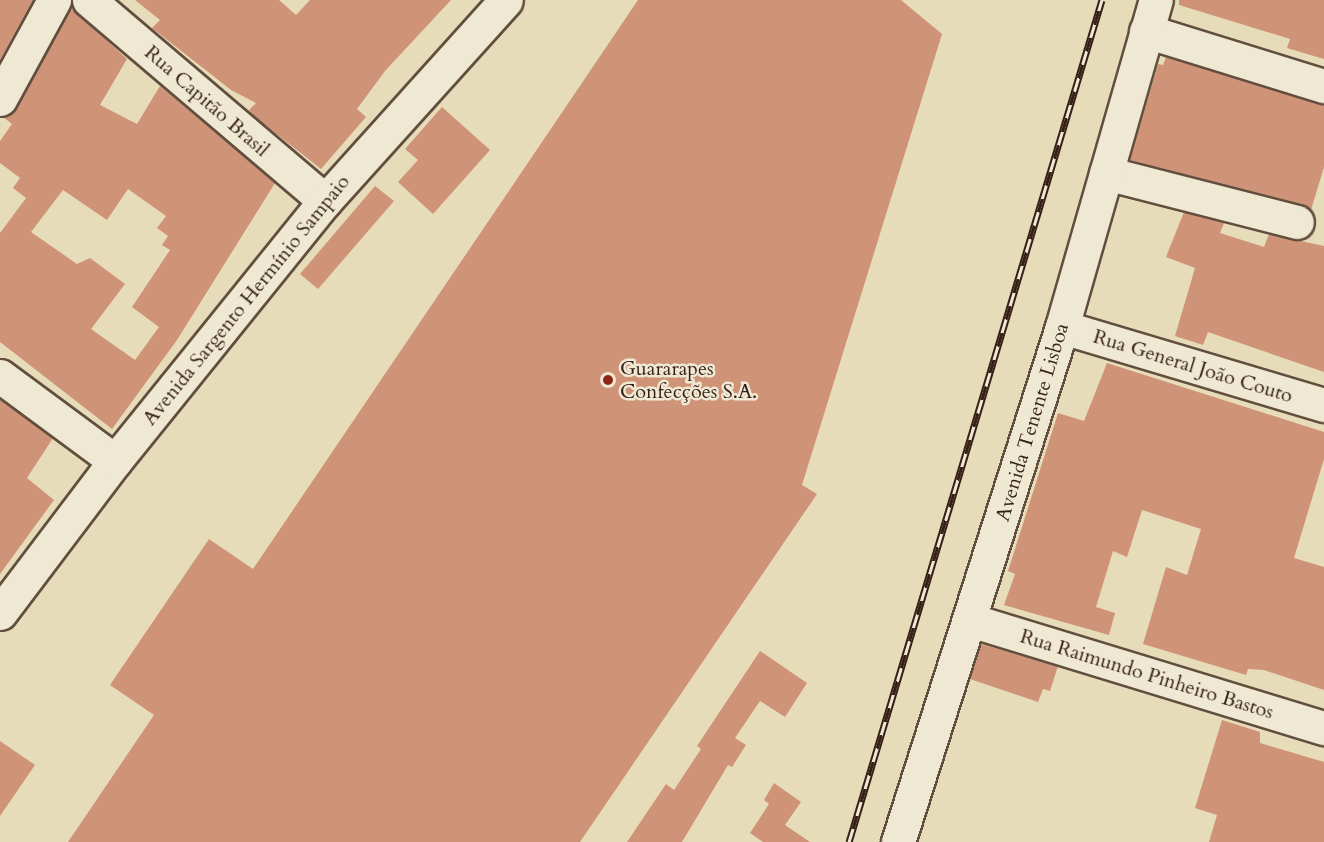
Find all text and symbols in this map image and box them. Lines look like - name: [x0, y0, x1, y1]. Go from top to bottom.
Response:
- street label: Rua Capitão Brasil: [140, 40, 274, 162]
- street label: Avenida Sargento Hermínio Sampaio: [137, 170, 355, 430]
- street label: Avenida Tenente Lisboa: [990, 320, 1074, 524]
- street label: Rua General João Couto: [1090, 324, 1296, 408]
- place label: Guararapes Confecções S.A.: [620, 356, 757, 403]
- marker: Guararapes Confecções S.A.: [601, 373, 615, 387]
- street label: Rua Raimundo Pinheiro Bastos: [1017, 624, 1277, 724]

